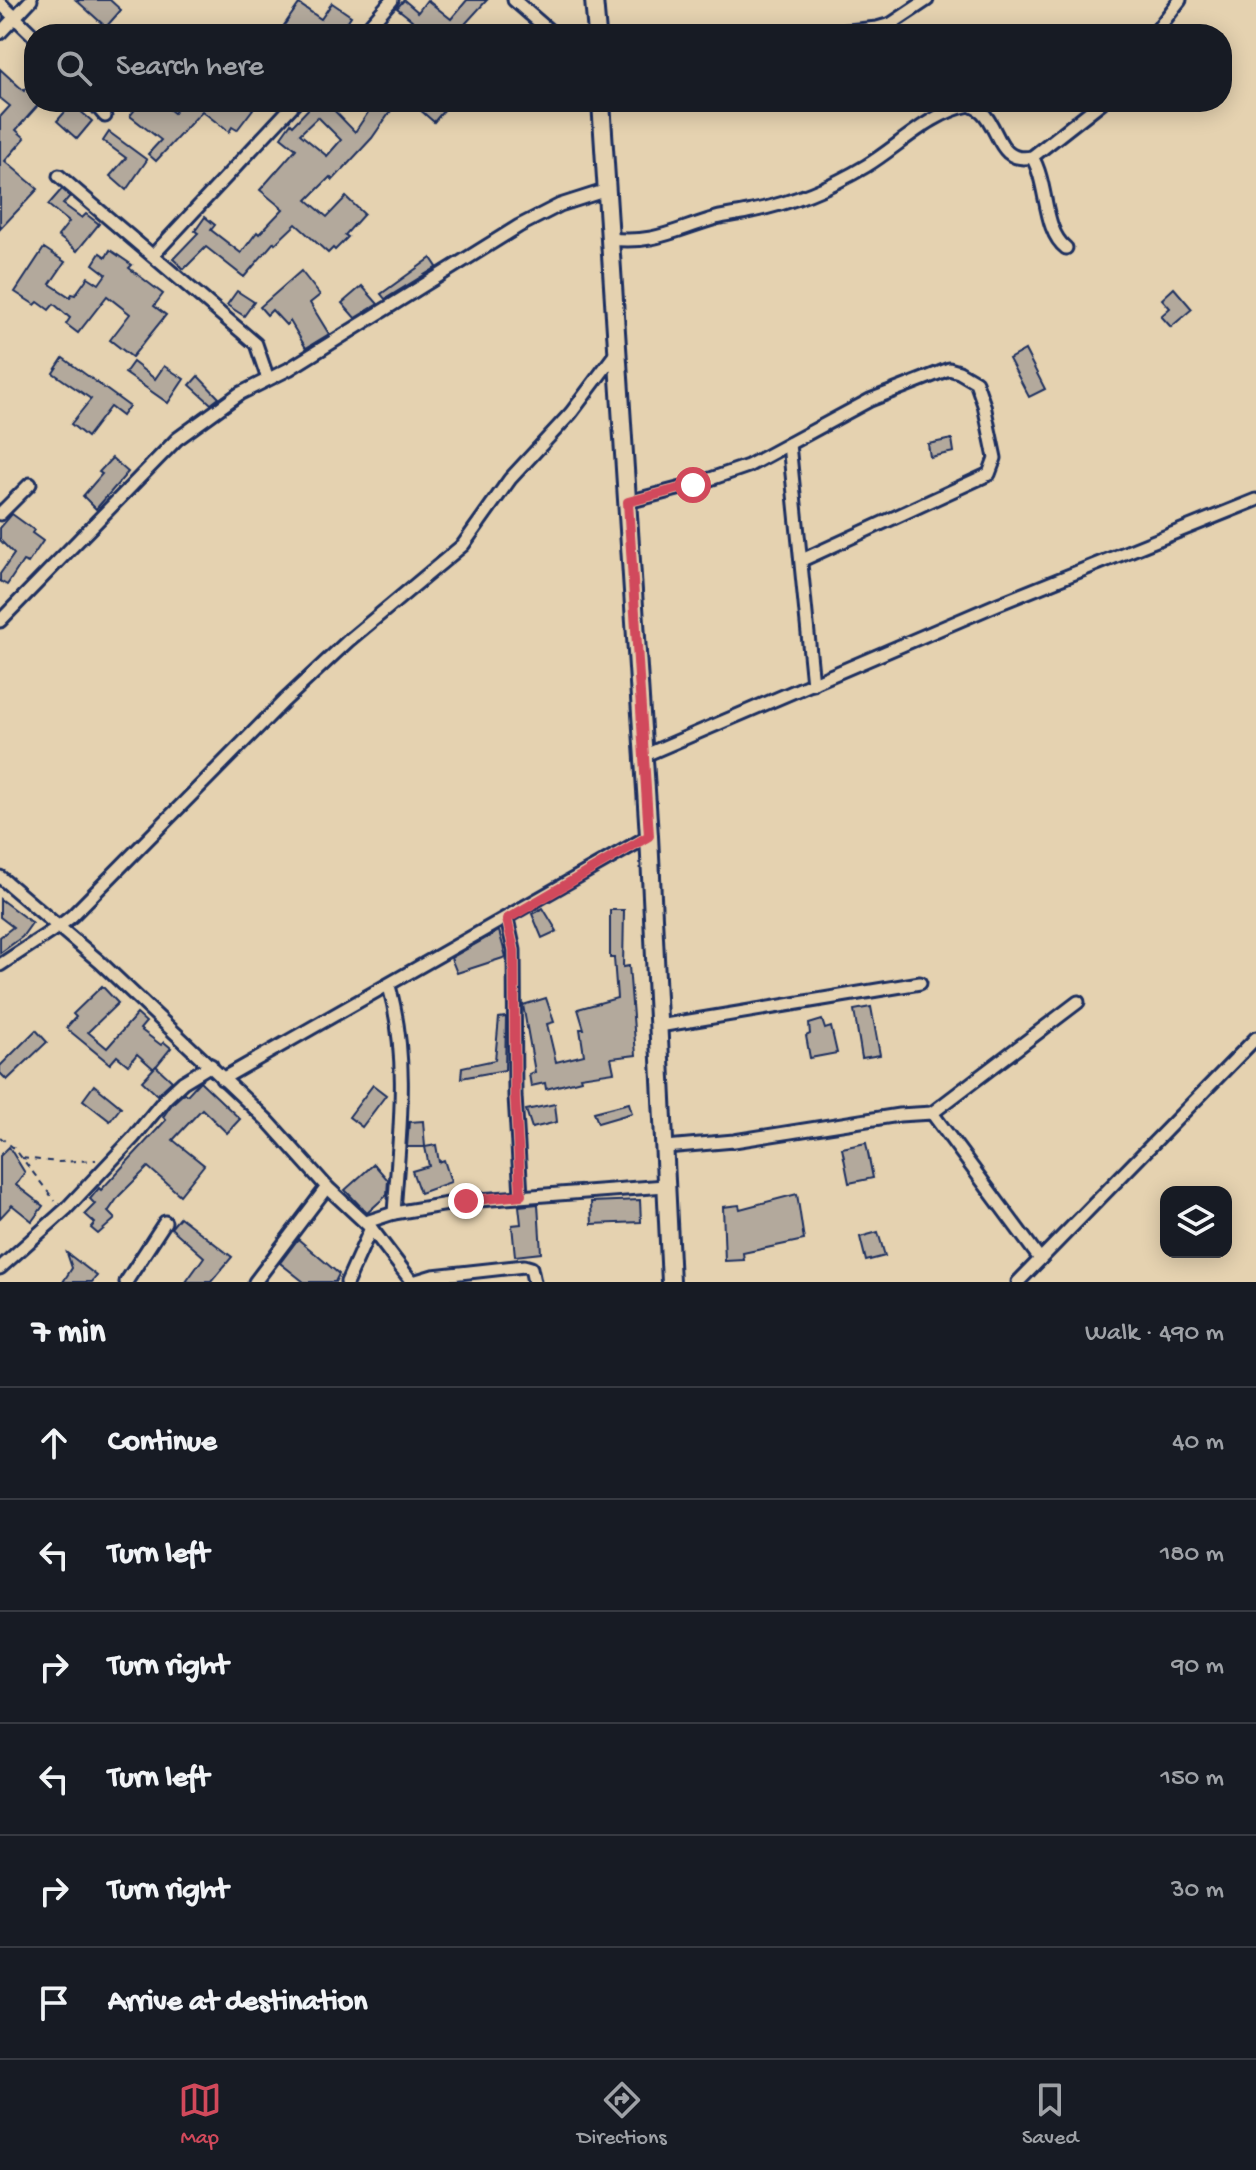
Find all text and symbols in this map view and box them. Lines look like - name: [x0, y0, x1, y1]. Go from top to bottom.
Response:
- search box: [24, 24, 1232, 112]
- icon: search: [52, 46, 96, 90]
- text: Search here: [116, 51, 264, 86]
- route start: [675, 467, 711, 503]
- route end: [448, 1183, 484, 1219]
- map controls: [1160, 1186, 1232, 1258]
- button: layers: [1160, 1186, 1232, 1258]
- text: 7 min: [32, 1314, 105, 1354]
- text: Walk · 490 m: [1085, 1319, 1224, 1350]
- icon: ahead: [32, 1421, 76, 1465]
- text: Continue: [108, 1426, 217, 1461]
- text: 40 m: [1172, 1428, 1224, 1459]
- icon: left: [32, 1533, 76, 1577]
- text: Turn left: [108, 1538, 209, 1573]
- text: 180 m: [1160, 1540, 1224, 1571]
- icon: right: [32, 1645, 76, 1689]
- text: Turn right: [108, 1650, 228, 1685]
- text: 90 m: [1172, 1652, 1224, 1683]
- icon: left: [32, 1757, 76, 1801]
- text: Turn left: [108, 1762, 209, 1797]
- text: 150 m: [1160, 1764, 1224, 1795]
- icon: right: [32, 1869, 76, 1913]
- text: Turn right: [108, 1874, 228, 1909]
- text: 30 m: [1171, 1876, 1224, 1907]
- icon: arrive: [32, 1981, 76, 2025]
- text: Arrive at destination: [108, 1986, 368, 2021]
- tab: Map: [178, 2078, 222, 2152]
- tab: Directions: [577, 2078, 667, 2152]
- tab: Saved: [1022, 2078, 1078, 2152]

